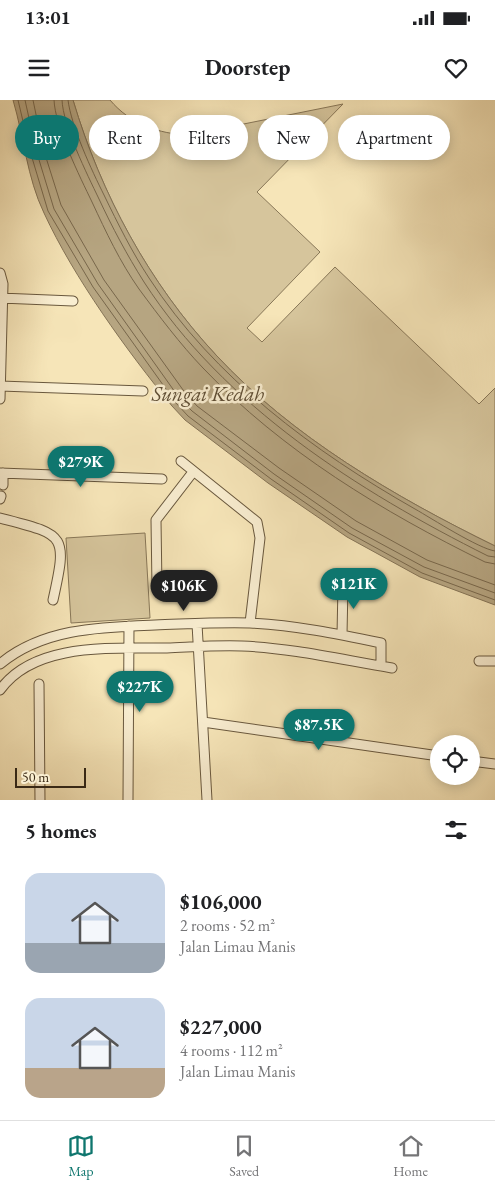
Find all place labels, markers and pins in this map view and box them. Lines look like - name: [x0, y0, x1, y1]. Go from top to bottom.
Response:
- pin: $279K: [46, 446, 116, 488]
- pin: $121K: [319, 568, 389, 610]
- pin: $106K: [149, 570, 219, 612]
- pin: $227K: [105, 670, 175, 713]
- pin: $87.5K: [278, 708, 360, 751]

